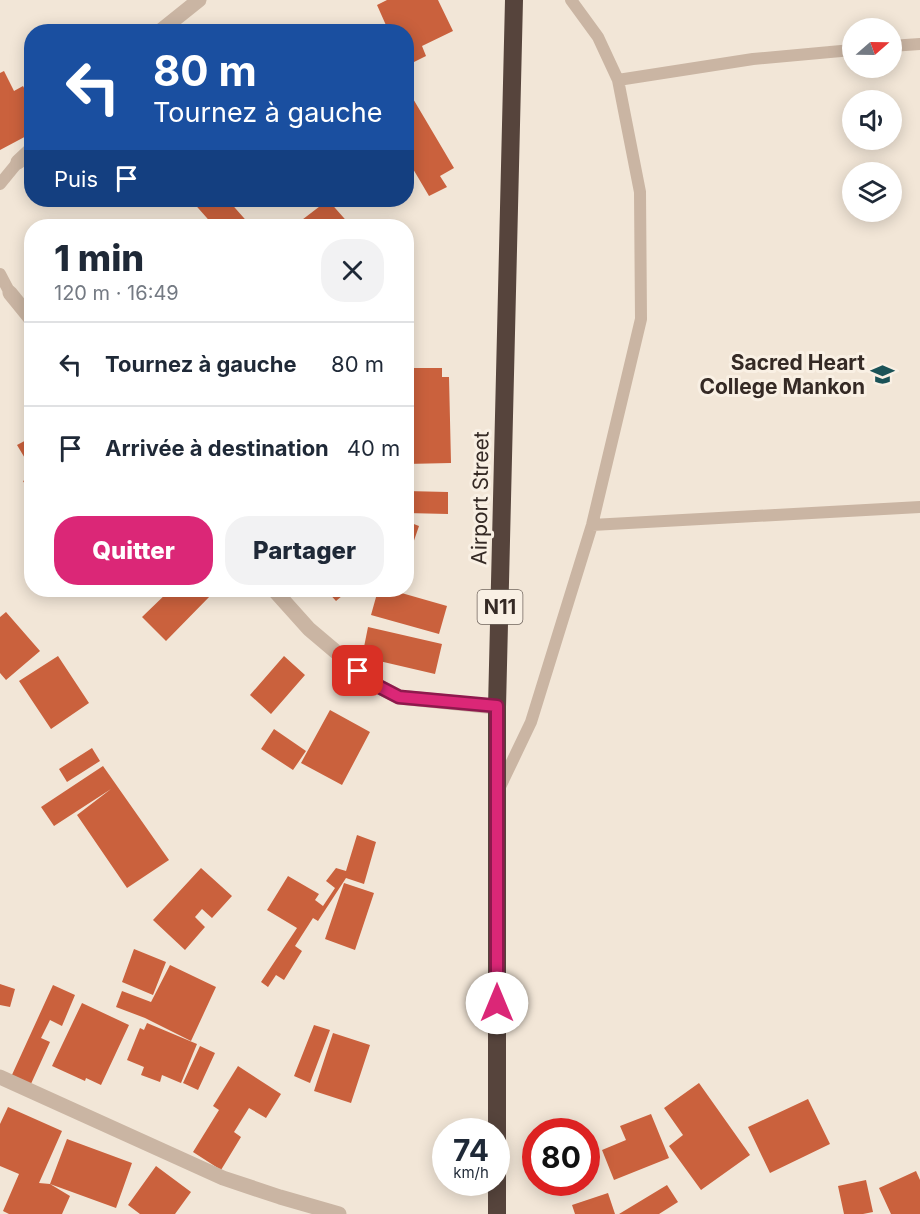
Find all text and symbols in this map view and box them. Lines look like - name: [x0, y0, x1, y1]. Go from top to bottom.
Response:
- north arrow: [842, 18, 902, 78]
- map controls: [842, 18, 902, 222]
- text: 80 m: [153, 45, 257, 96]
- icon: left: [54, 48, 132, 126]
- button: sound: [842, 90, 902, 150]
- text: Tournez à gauche: [153, 96, 382, 129]
- icon: arrive: [110, 162, 143, 195]
- button: layers: [842, 162, 902, 222]
- text: Puis: [54, 166, 98, 192]
- text: 1 min: [54, 236, 144, 280]
- button: close: [321, 239, 384, 302]
- text: 120 m · 16:49: [54, 281, 179, 305]
- icon: left: [54, 348, 87, 381]
- place label: Sacred Heart College Mankon: [699, 350, 865, 399]
- text: Tournez à gauche: [105, 351, 297, 377]
- text: 80 m: [331, 351, 384, 377]
- school or university icon: Sacred Heart College Mankon: [870, 361, 896, 387]
- street label: Airport Street: [466, 431, 494, 565]
- icon: arrive: [54, 432, 87, 465]
- text: Arrivée à destination: [105, 435, 329, 461]
- text: 40 m: [347, 435, 400, 461]
- button: Quitter: [54, 516, 213, 585]
- button: Partager: [225, 516, 384, 585]
- road number: N11: [478, 590, 522, 624]
- pin: [332, 645, 383, 696]
- icon: arrive: [341, 654, 374, 687]
- position arrow: [465, 971, 529, 1035]
- speed limit sign: 80: [522, 1118, 600, 1196]
- text: 74: [453, 1132, 489, 1168]
- text: km/h: [453, 1163, 489, 1182]

